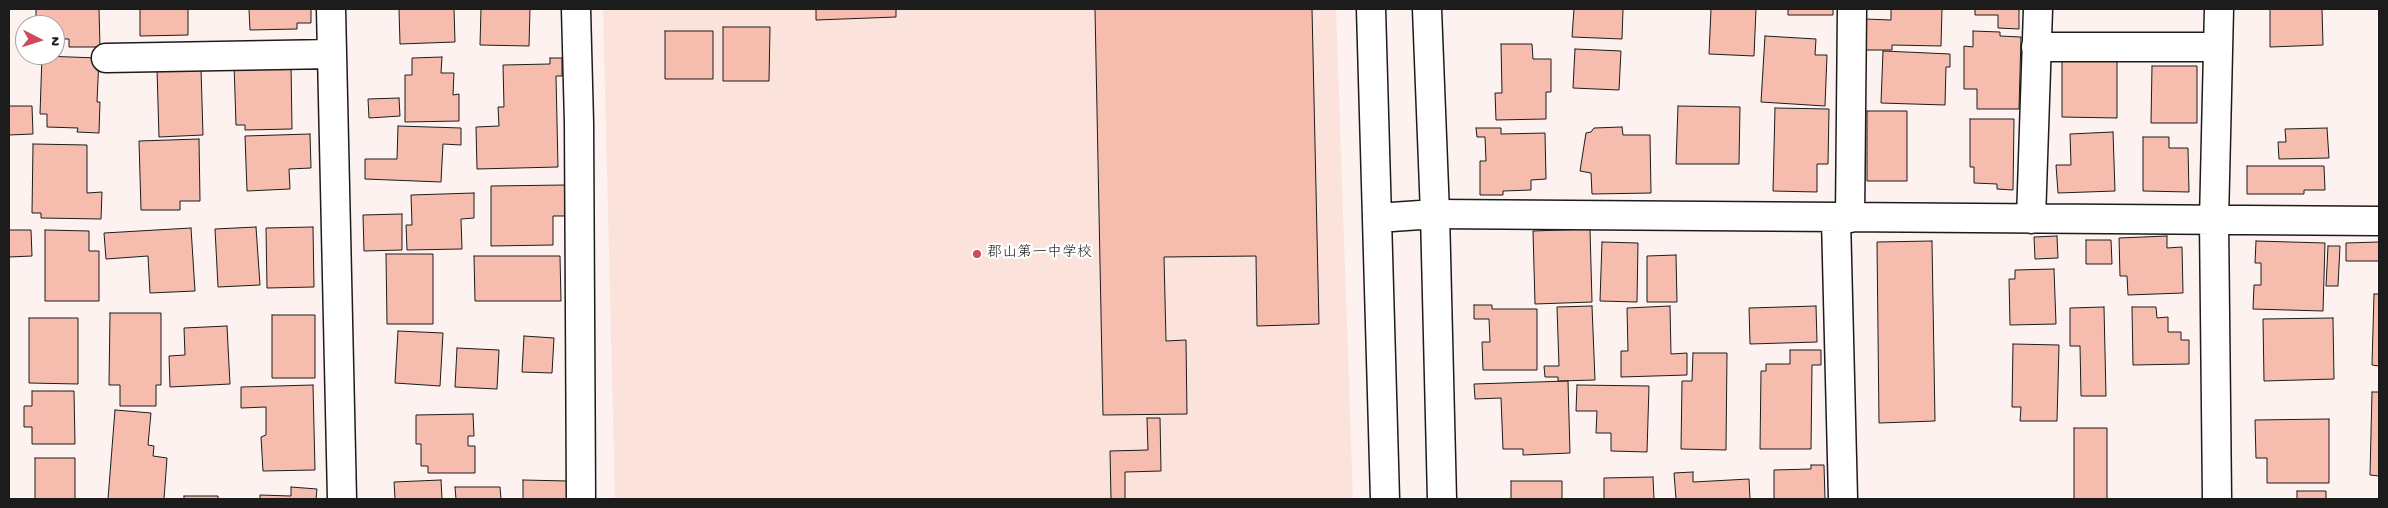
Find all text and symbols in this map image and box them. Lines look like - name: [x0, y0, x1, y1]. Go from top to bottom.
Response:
- north arrow: [15, 15, 65, 65]
- text: N: [46, 36, 63, 47]
- place label: 郡山第一中学校: [987, 245, 1092, 263]
- marker: 郡山第一中学校: [971, 248, 983, 260]

